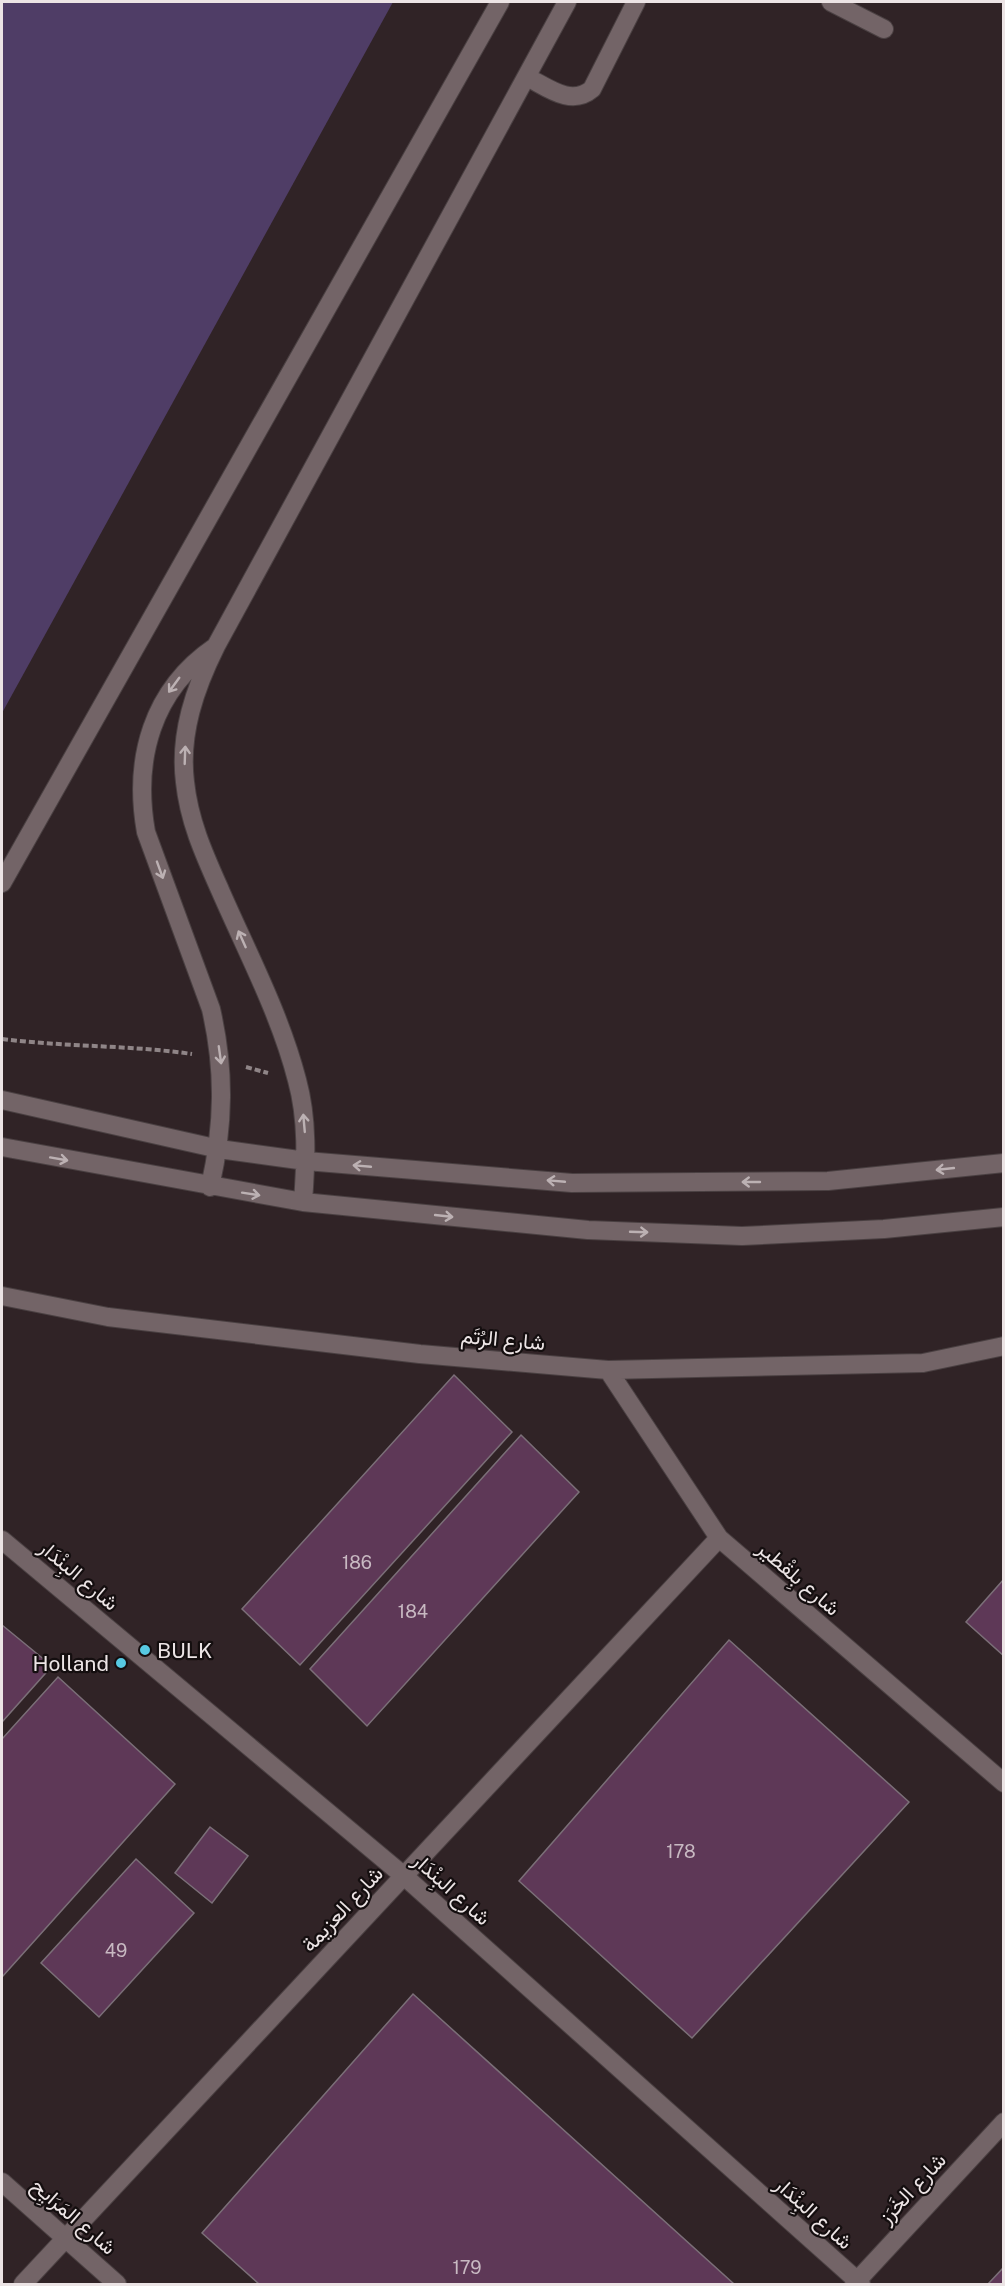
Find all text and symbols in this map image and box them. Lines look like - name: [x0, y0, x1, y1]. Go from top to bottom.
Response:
- one-way arrow: [168, 677, 180, 693]
- one-way arrow: [179, 746, 190, 766]
- one-way arrow: [155, 860, 166, 879]
- one-way arrow: [235, 931, 247, 949]
- one-way arrow: [215, 1044, 226, 1064]
- one-way arrow: [298, 1113, 309, 1133]
- one-way arrow: [48, 1154, 68, 1165]
- one-way arrow: [352, 1160, 372, 1171]
- one-way arrow: [936, 1164, 956, 1175]
- one-way arrow: [547, 1176, 566, 1187]
- one-way arrow: [741, 1176, 761, 1188]
- one-way arrow: [240, 1188, 260, 1199]
- one-way arrow: [434, 1211, 454, 1222]
- one-way arrow: [628, 1226, 648, 1237]
- street label: شارع الرُتَم: [460, 1323, 546, 1357]
- street label: شارع البِنْدَار: [31, 1534, 124, 1619]
- street label: شارع بِلقْطير: [749, 1535, 845, 1624]
- house number: 186: [342, 1552, 372, 1573]
- house number: 184: [398, 1601, 428, 1622]
- place label: BULK: [157, 1638, 212, 1663]
- marker: BULK: [138, 1643, 152, 1657]
- place label: Holland: [33, 1651, 109, 1676]
- marker: Holland: [114, 1656, 128, 1670]
- house number: 178: [666, 1841, 696, 1862]
- street label: شارع البِنْدَار: [404, 1847, 496, 1934]
- street label: شارع العزيمة: [296, 1861, 389, 1958]
- house number: 49: [105, 1940, 127, 1961]
- street label: شارع الخَرَز: [872, 2147, 952, 2231]
- street label: شارع البِنْدَار: [766, 2171, 858, 2258]
- street label: شارع المَرَايِح: [24, 2172, 121, 2263]
- house number: 179: [452, 2257, 482, 2278]

